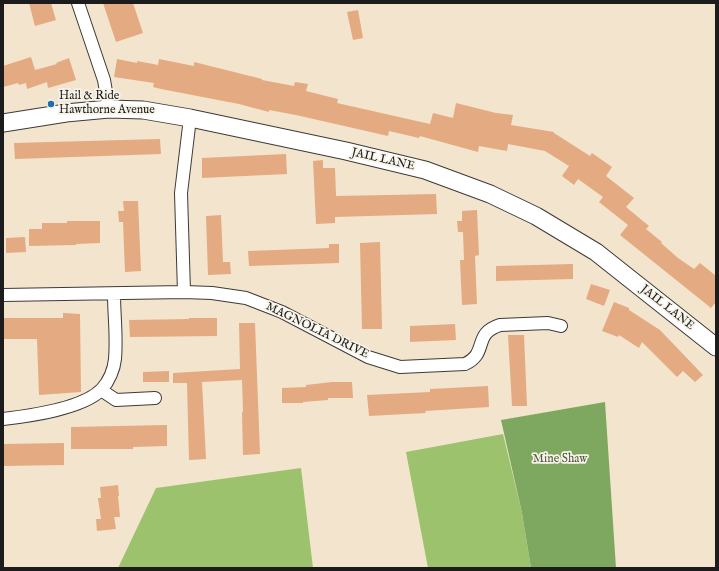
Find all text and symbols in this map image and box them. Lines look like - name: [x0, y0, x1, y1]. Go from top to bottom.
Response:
- place label: Hail & Ride Hawthorne Avenue: [59, 90, 155, 118]
- marker: Hail & Ride Hawthorne Avenue: [46, 99, 56, 109]
- street label: JAIL LANE: [350, 146, 416, 174]
- street label: JAIL LANE: [637, 283, 697, 333]
- street label: MAGNOLIA DRIVE: [263, 300, 371, 362]
- park label: Mine Shaw: [533, 453, 587, 467]

